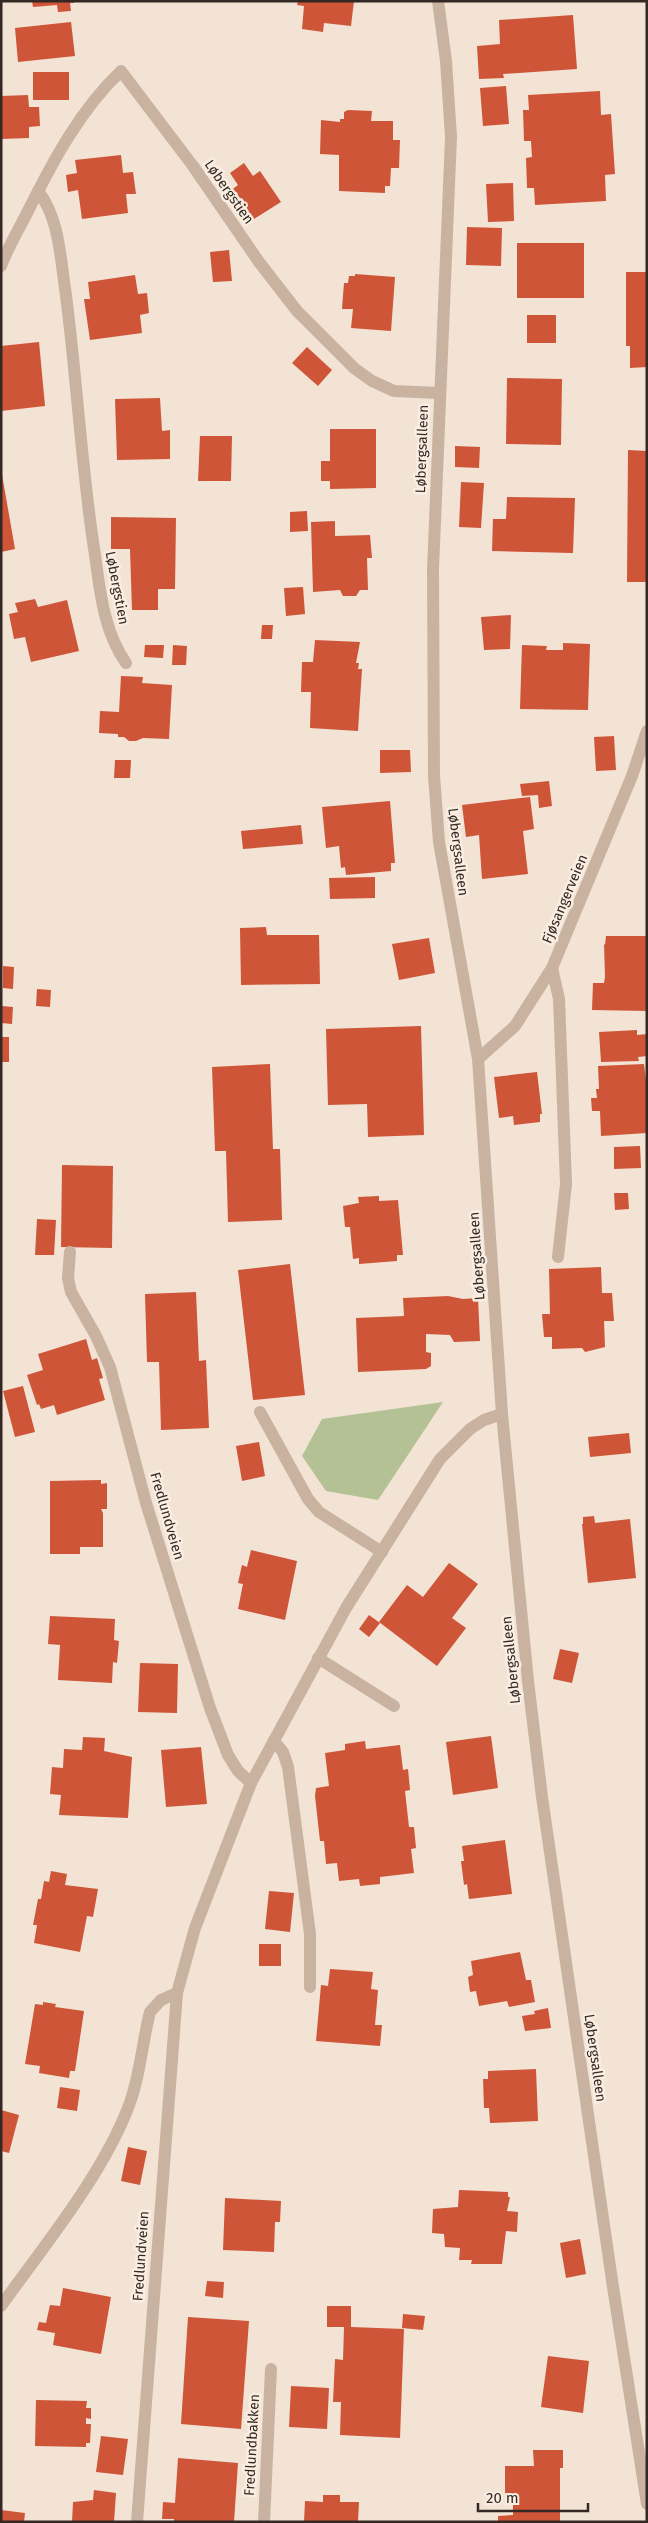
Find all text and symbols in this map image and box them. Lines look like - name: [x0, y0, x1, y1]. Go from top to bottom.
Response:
- street label: Løbergstien: [201, 157, 257, 227]
- street label: Løbergsalleen: [412, 404, 432, 494]
- street label: Løbergstien: [102, 550, 132, 626]
- street label: Løbergsalleen: [444, 807, 472, 897]
- street label: Fjøsangerveien: [539, 852, 591, 946]
- street label: Løbergsalleen: [465, 1211, 489, 1301]
- street label: Fredlundveien: [146, 1470, 188, 1562]
- street label: Løbergsalleen: [498, 1615, 524, 1705]
- street label: Løbergsalleen: [580, 2013, 610, 2103]
- street label: Fredlundveien: [129, 2210, 153, 2302]
- street label: Fredlundbakken: [241, 2394, 263, 2496]
- scale bar: [478, 2480, 588, 2512]
- text: 20 m: [486, 2489, 519, 2507]

